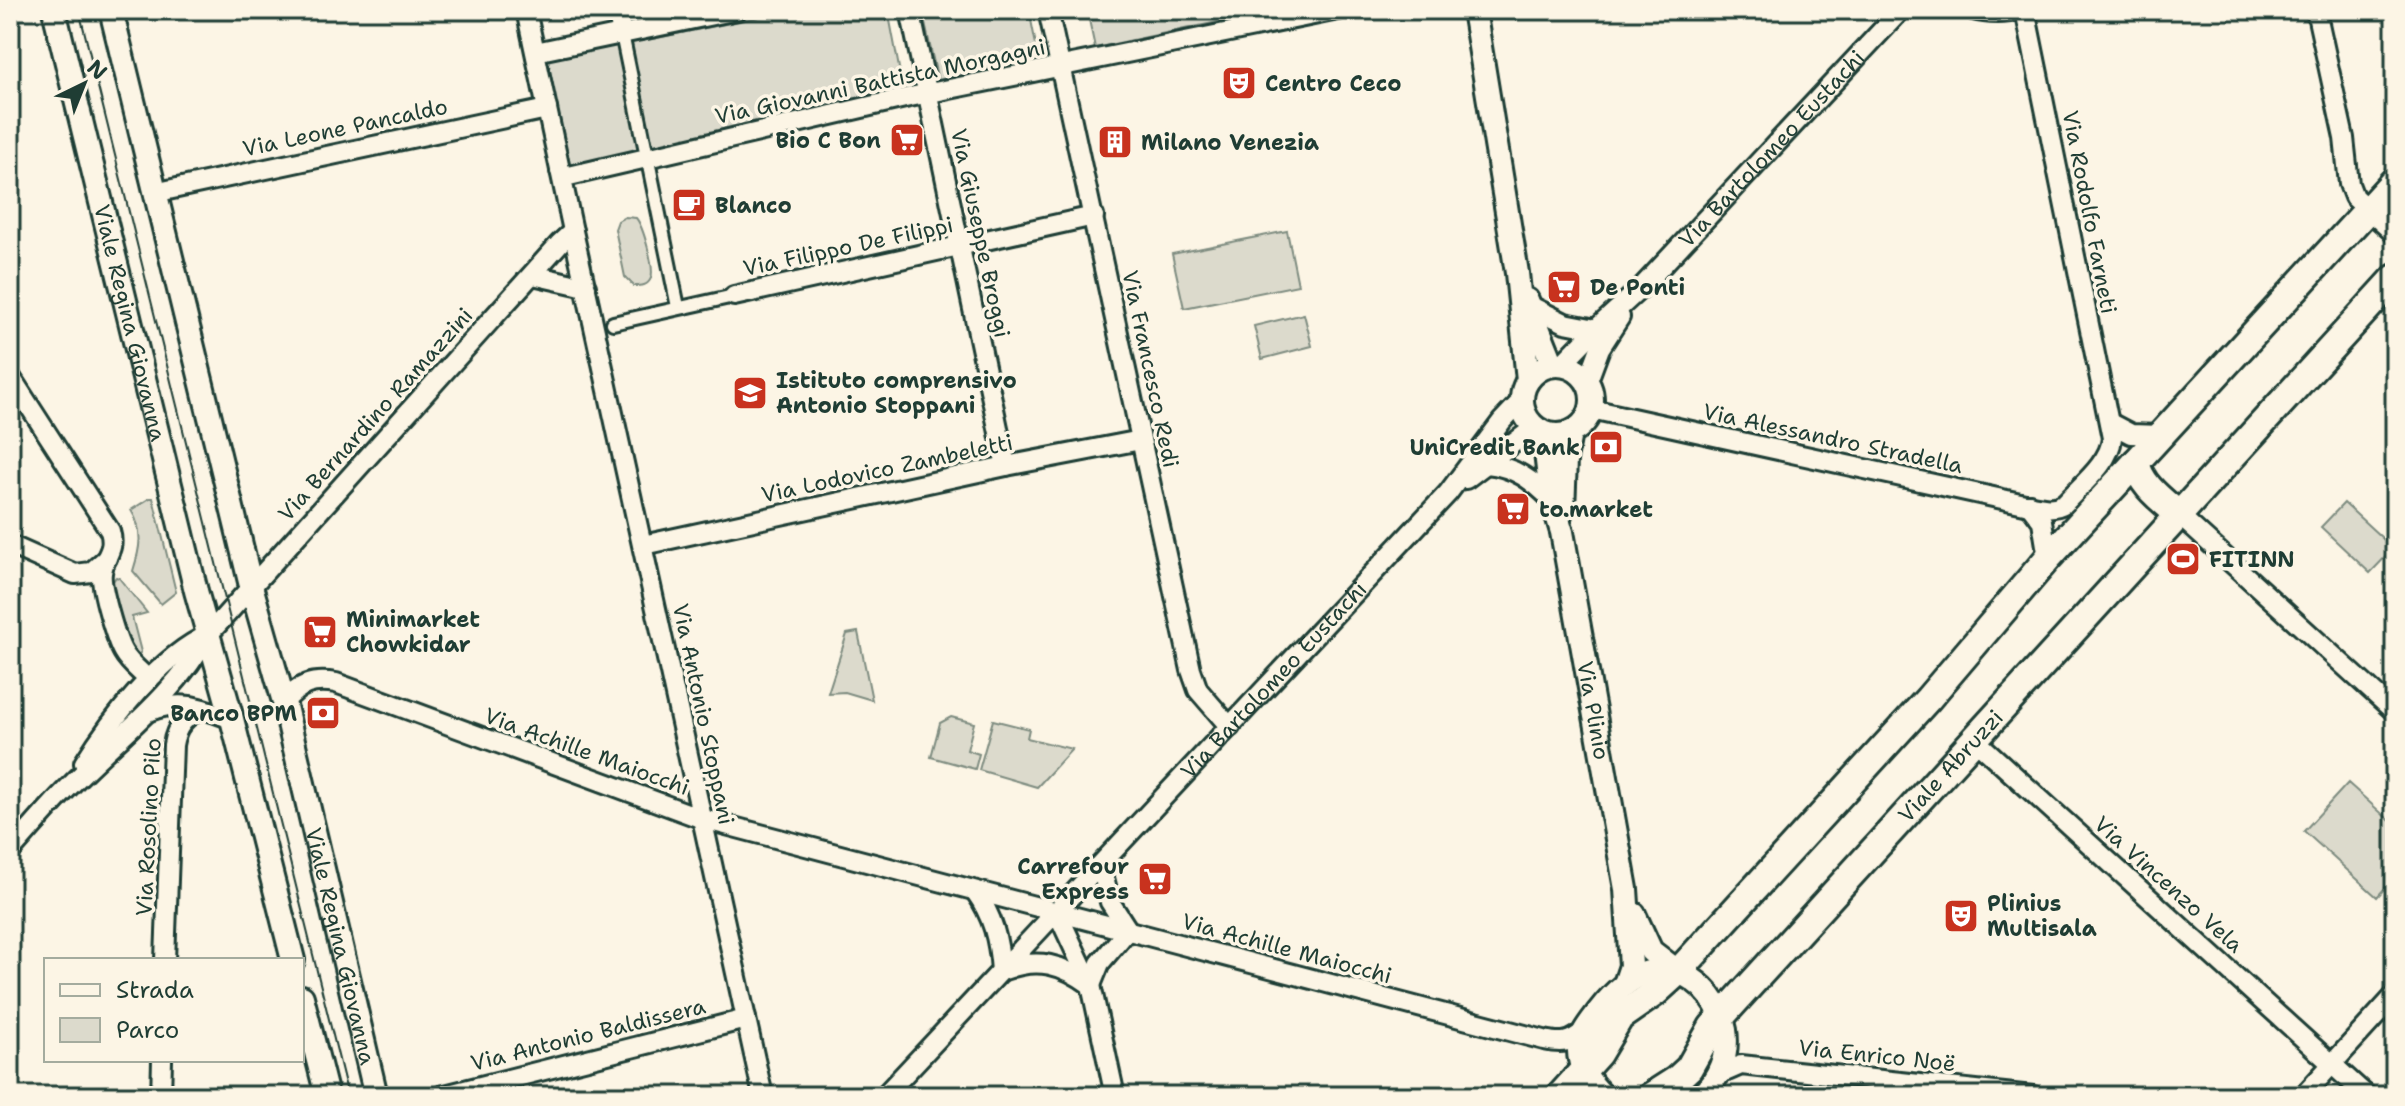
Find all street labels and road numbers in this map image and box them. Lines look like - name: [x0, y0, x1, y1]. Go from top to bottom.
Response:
- street label: Via Giovanni Battista Morgagni: [712, 32, 1048, 131]
- street label: Via Bartolomeo Eustachi: [1672, 44, 1871, 254]
- street label: Via Leone Pancaldo: [240, 92, 450, 163]
- street label: Via Rodolfo Farneti: [2056, 108, 2123, 316]
- street label: Via Giuseppe Broggi: [944, 126, 1017, 340]
- street label: Viale Regina Giovanna: [87, 202, 173, 445]
- street label: Via Filippo De Filippi: [740, 210, 956, 283]
- street label: Via Francesco Redi: [1115, 268, 1186, 470]
- street label: Via Bernardino Ramazzini: [272, 301, 479, 527]
- street label: Via Alessandro Stradella: [1700, 397, 1966, 480]
- street label: Via Lodovico Zambeletti: [759, 428, 1016, 509]
- street label: Via Bartolomeo Eustachi: [1174, 575, 1373, 785]
- street label: Via Antonio Stoppani: [666, 601, 741, 827]
- street label: Via Plinio: [1570, 659, 1617, 762]
- street label: Via Achille Maiocchi: [480, 701, 693, 802]
- street label: Viale Abruzzi: [1892, 703, 2010, 829]
- street label: Via Rosolino Pilo: [129, 737, 168, 917]
- street label: Via Vincenzo Vela: [2088, 810, 2250, 959]
- street label: Viale Regina Giovanna: [299, 825, 382, 1068]
- street label: Via Achille Maiocchi: [1179, 907, 1395, 990]
- street label: Via Antonio Baldissera: [468, 991, 709, 1078]
- street label: Via Enrico Noë: [1797, 1033, 1957, 1078]

